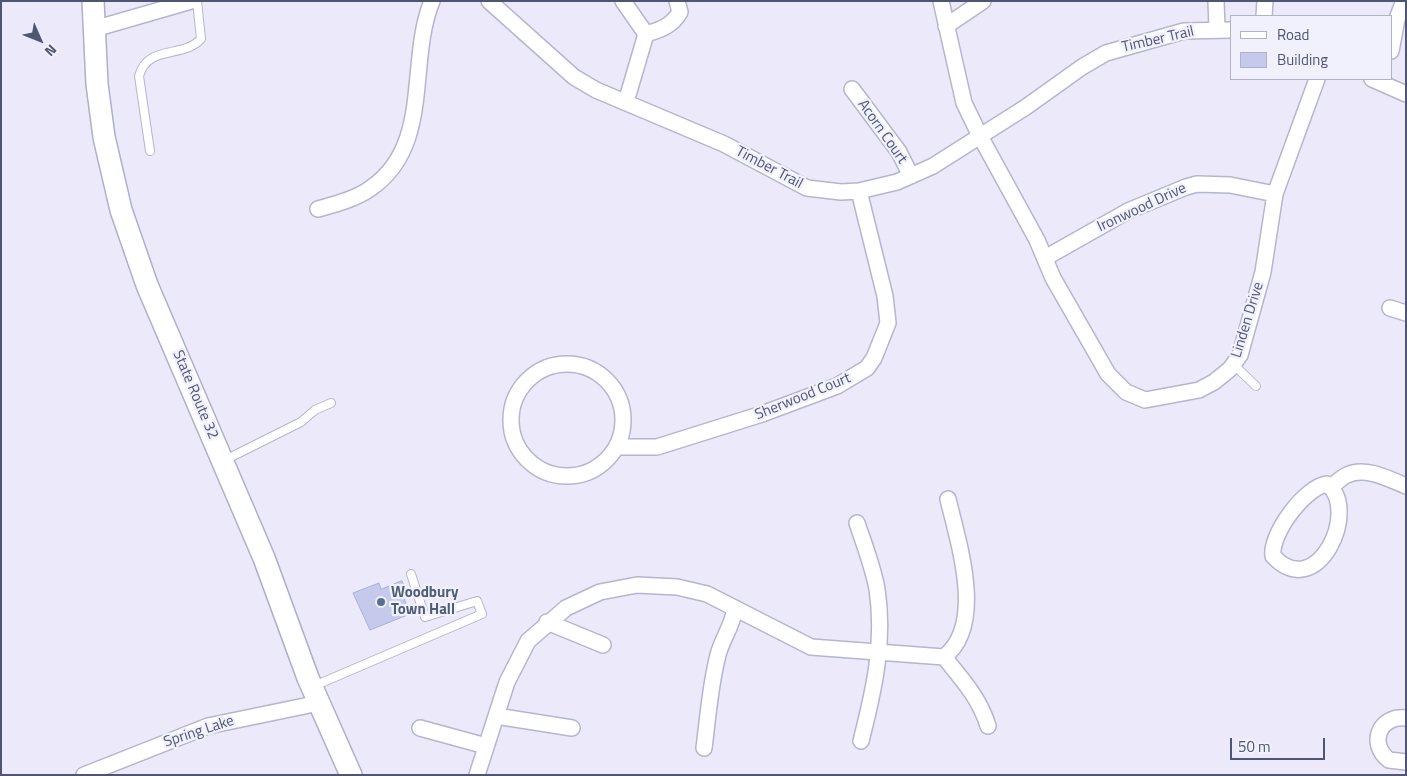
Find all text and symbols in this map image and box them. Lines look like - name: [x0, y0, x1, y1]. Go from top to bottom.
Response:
- north arrow: [15, 15, 65, 65]
- legend: [1230, 15, 1392, 80]
- street label: Timber Trail: [1120, 23, 1196, 57]
- text: Road: [1277, 23, 1309, 46]
- text: N: [40, 40, 62, 62]
- text: Building: [1277, 48, 1328, 71]
- street label: Acorn Court: [853, 96, 911, 168]
- street label: Timber Trail: [732, 143, 806, 193]
- street label: Ironwood Drive: [1095, 180, 1189, 236]
- street label: Linden Drive: [1228, 280, 1268, 360]
- street label: State Route 32: [168, 348, 222, 442]
- street label: Sherwood Court: [752, 370, 854, 424]
- place label: Woodbury Town Hall: [391, 584, 458, 619]
- marker: Woodbury Town Hall: [375, 596, 387, 608]
- street label: Spring Lake: [162, 712, 236, 752]
- scale bar: [1232, 728, 1327, 760]
- text: 50 m: [1238, 735, 1271, 758]

